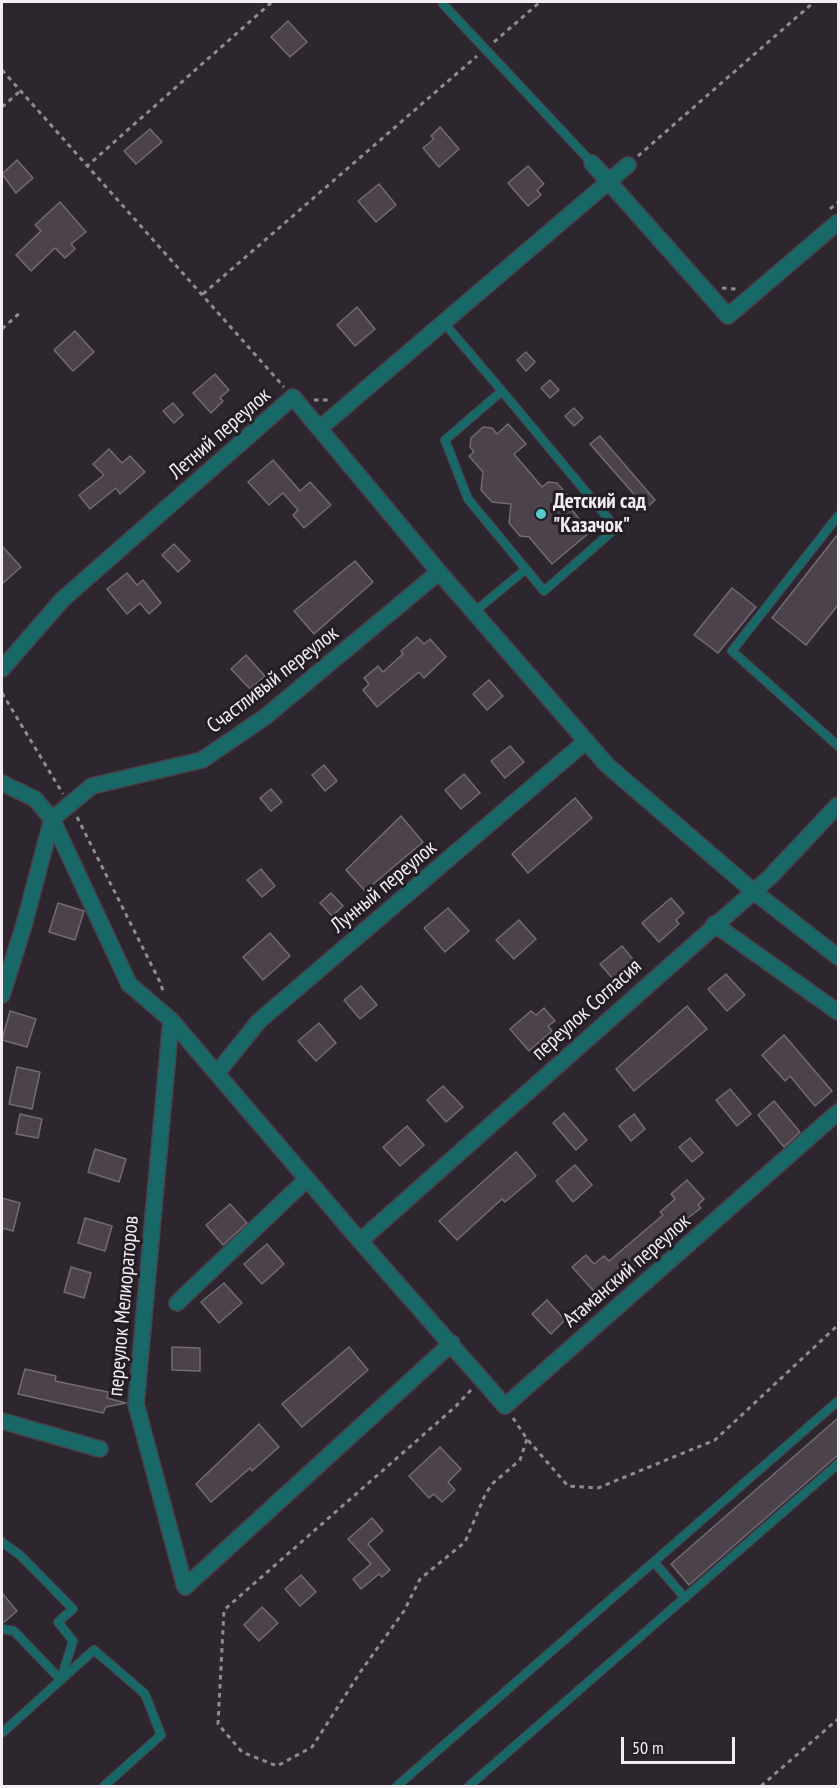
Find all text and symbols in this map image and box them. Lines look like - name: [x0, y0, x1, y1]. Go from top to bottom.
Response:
- street label: Летний переулок: [164, 383, 276, 485]
- place label: Детский сад "Казачок": [553, 489, 646, 539]
- marker: Детский сад "Казачок": [534, 507, 548, 521]
- street label: Счастливый переулок: [202, 621, 344, 739]
- street label: Лунный переулок: [326, 835, 442, 939]
- street label: переулок Согласия: [527, 954, 647, 1066]
- street label: Атаманский переулок: [558, 1209, 696, 1333]
- street label: переулок Мелиораторов: [104, 1215, 144, 1397]
- scale bar: [624, 1725, 738, 1763]
- text: 50 m: [632, 1736, 664, 1759]

